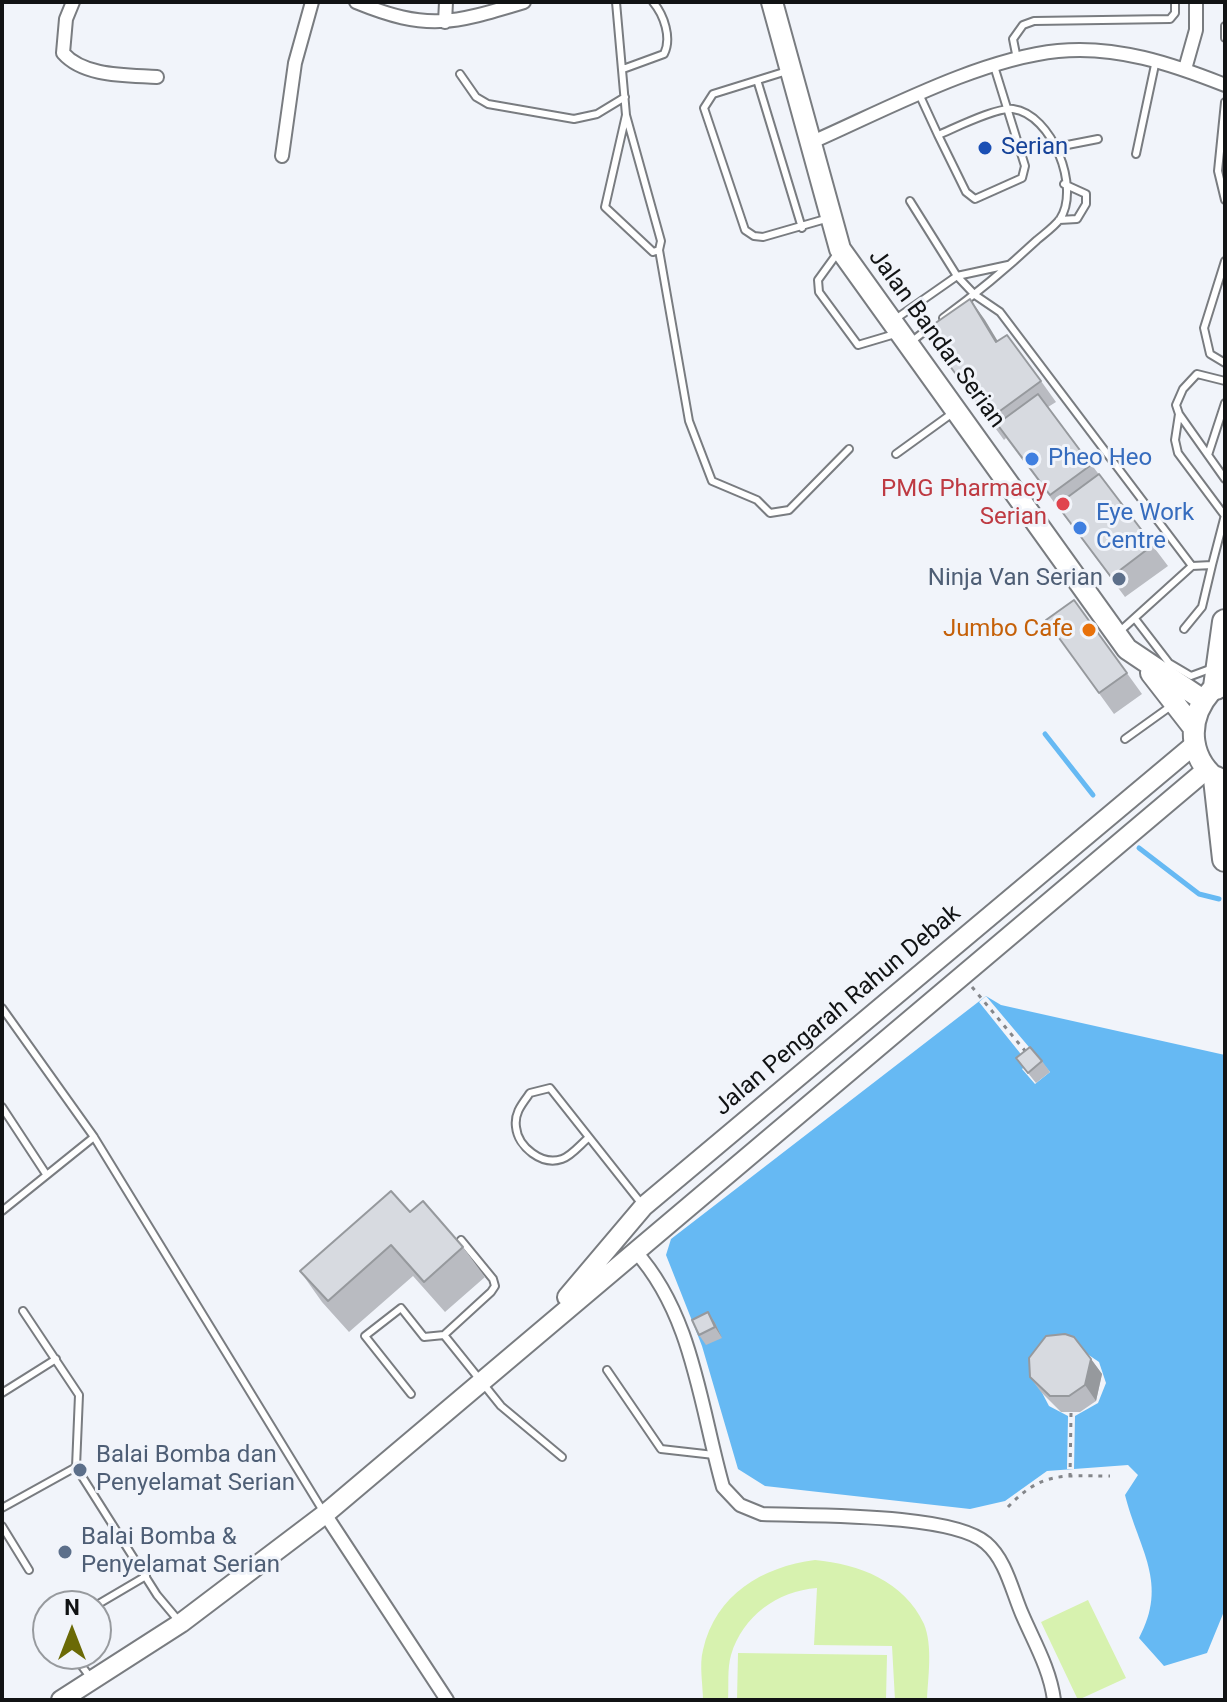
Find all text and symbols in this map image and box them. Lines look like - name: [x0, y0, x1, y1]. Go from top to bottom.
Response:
- place label: Serian: [1001, 134, 1068, 162]
- marker: Serian: [976, 139, 994, 157]
- street label: Jalan Bandar Serian: [862, 244, 1010, 434]
- place label: Pheo Heo: [1048, 445, 1152, 473]
- marker: Pheo Heo: [1023, 450, 1041, 468]
- place label: PMG Pharmacy Serian: [881, 476, 1047, 532]
- marker: PMG Pharmacy Serian: [1054, 495, 1072, 513]
- place label: Eye Work Centre: [1096, 500, 1194, 556]
- marker: Eye Work Centre: [1071, 519, 1089, 537]
- place label: Ninja Van Serian: [928, 565, 1103, 593]
- marker: Ninja Van Serian: [1110, 570, 1128, 588]
- place label: Jumbo Cafe: [943, 616, 1073, 644]
- marker: Jumbo Cafe: [1080, 621, 1098, 639]
- street label: Jalan Pengarah Rahun Debak: [709, 900, 967, 1122]
- place label: Balai Bomba dan Penyelamat Serian: [96, 1442, 295, 1498]
- marker: Balai Bomba dan Penyelamat Serian: [71, 1461, 89, 1479]
- place label: Balai Bomba & Penyelamat Serian: [81, 1524, 280, 1580]
- marker: Balai Bomba & Penyelamat Serian: [56, 1543, 74, 1561]
- north arrow: [32, 1590, 112, 1670]
- text: N: [64, 1595, 80, 1620]

